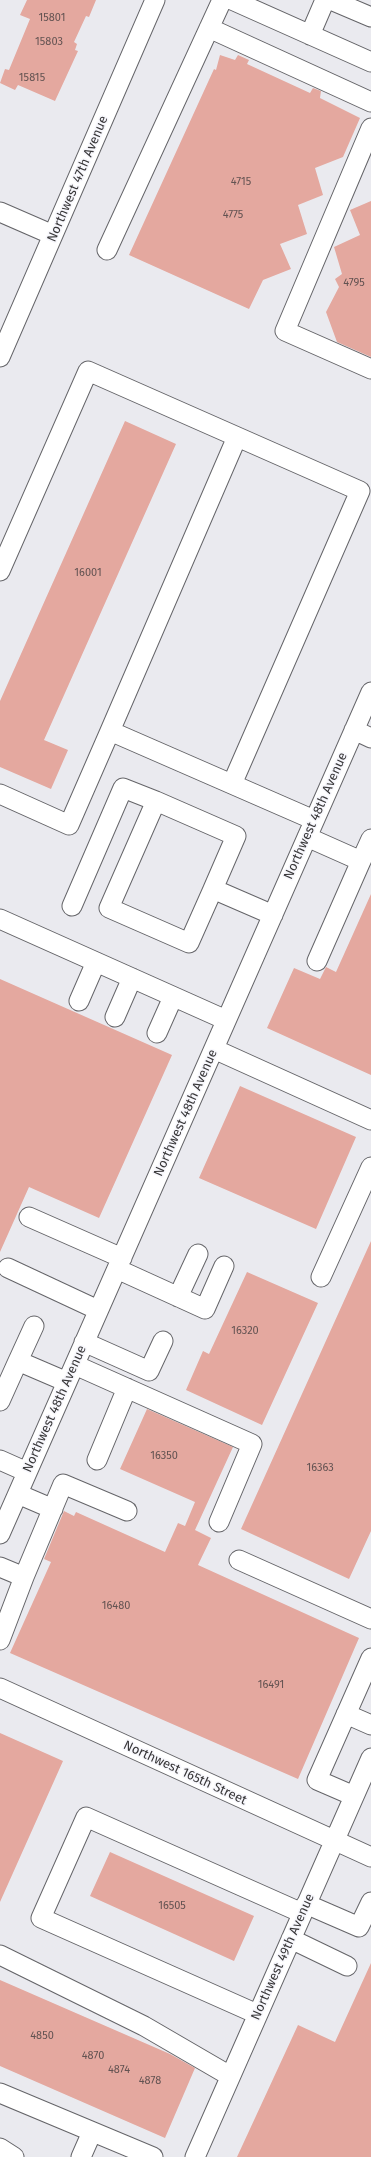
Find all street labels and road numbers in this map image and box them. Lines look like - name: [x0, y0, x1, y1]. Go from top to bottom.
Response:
- street label: Northwest 47th Avenue: [44, 113, 112, 245]
- street label: Northwest 48th Avenue: [281, 750, 351, 882]
- street label: Northwest 48th Avenue: [151, 1047, 221, 1179]
- street label: Northwest 48th Avenue: [20, 1343, 90, 1475]
- street label: Northwest 165th Street: [121, 1738, 249, 1808]
- street label: Northwest 49th Avenue: [248, 1891, 318, 2023]

